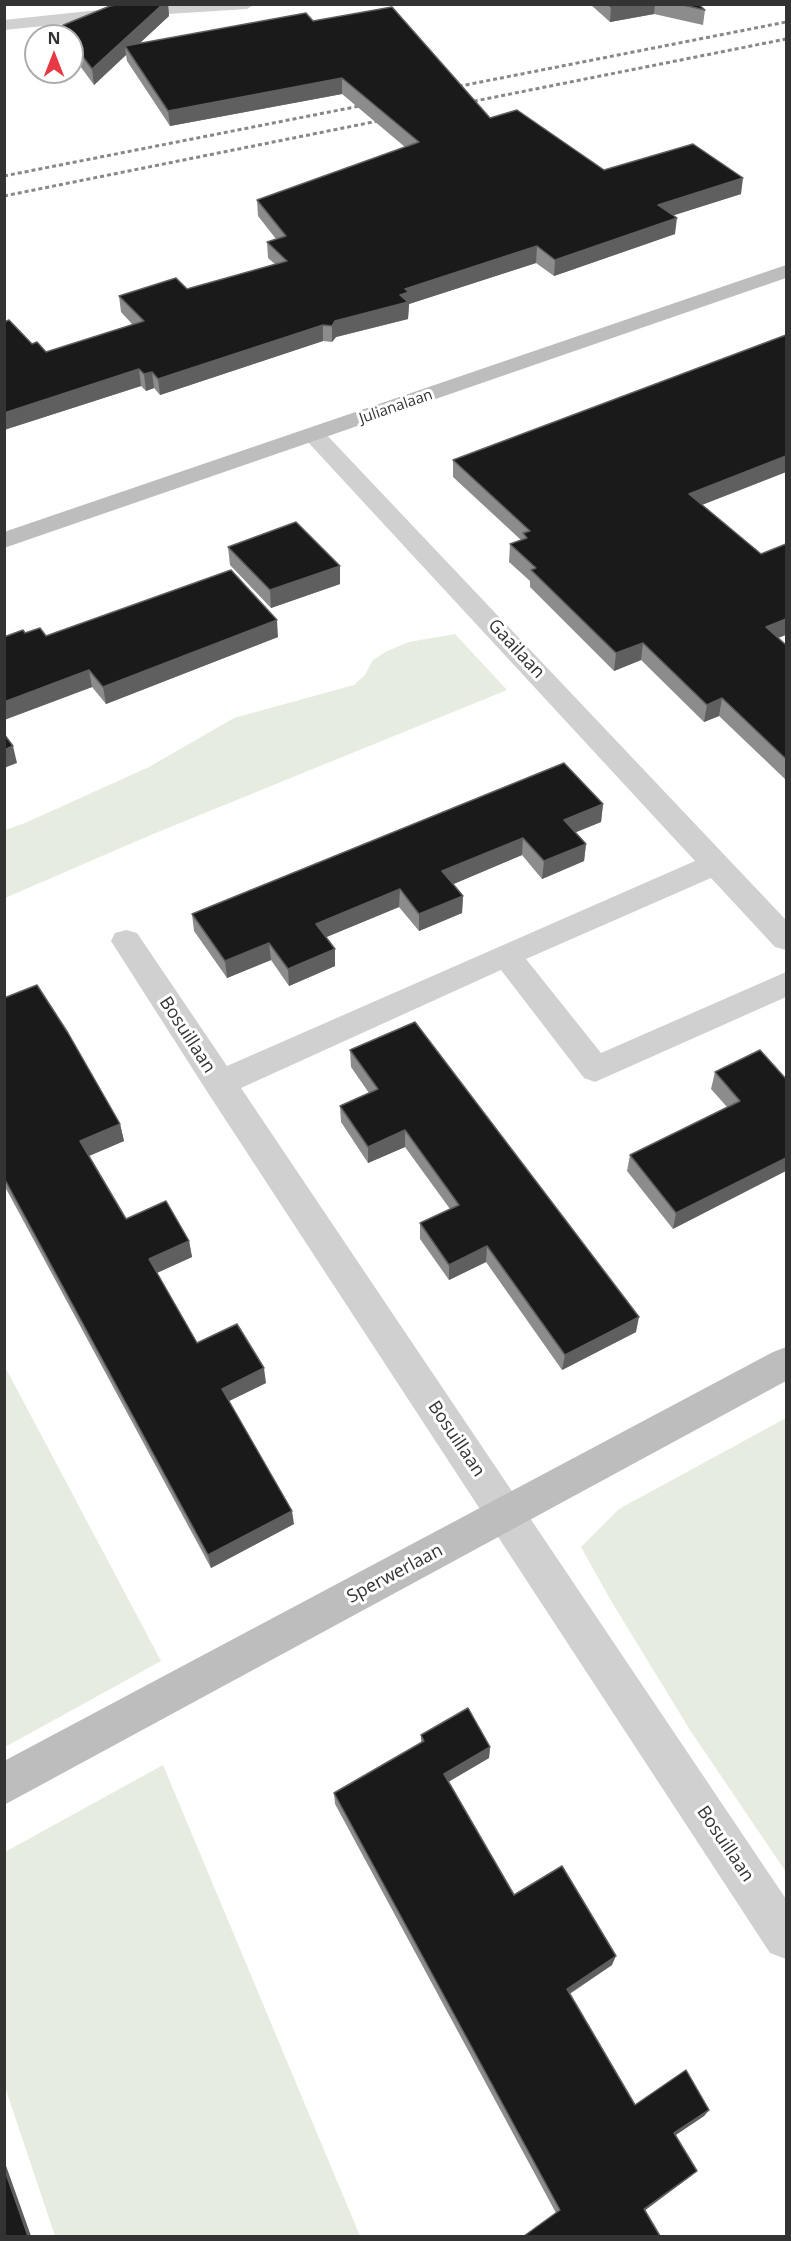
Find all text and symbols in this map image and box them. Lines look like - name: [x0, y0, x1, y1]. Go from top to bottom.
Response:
- north arrow: [24, 24, 84, 84]
- text: N: [47, 27, 61, 49]
- street label: Julianalaan: [357, 386, 435, 428]
- street label: Gaailaan: [483, 615, 549, 683]
- street label: Bosuillaan: [154, 993, 220, 1077]
- street label: Bosuillaan: [423, 1397, 489, 1481]
- street label: Sperwerlaan: [343, 1540, 447, 1608]
- street label: Bosuillaan: [692, 1802, 758, 1886]

